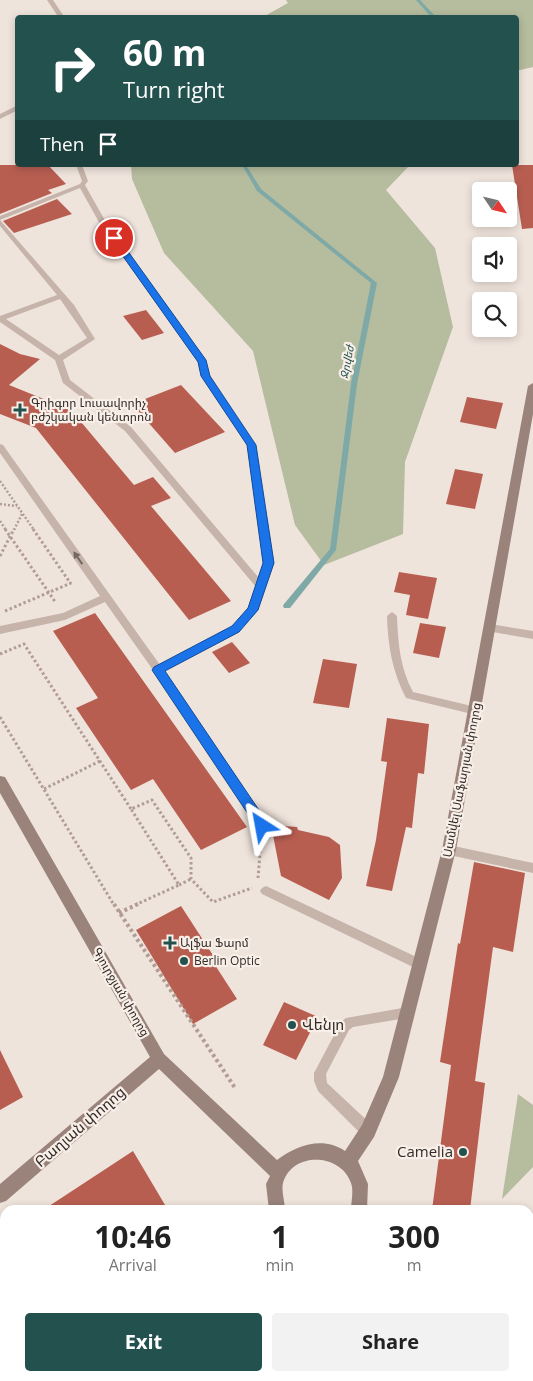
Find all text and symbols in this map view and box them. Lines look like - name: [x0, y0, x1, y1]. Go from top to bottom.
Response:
- text: 60 m: [123, 29, 206, 76]
- icon: right: [40, 35, 105, 100]
- text: Turn right: [123, 74, 225, 104]
- icon: arrive: [94, 130, 122, 158]
- text: Then: [40, 131, 84, 157]
- north arrow: [472, 182, 518, 228]
- map controls: [472, 182, 517, 337]
- pin: [93, 217, 135, 259]
- icon: arrive: [100, 224, 128, 252]
- button: sound: [472, 237, 517, 282]
- button: search: [472, 292, 517, 337]
- water label: Ջրվեժ: [336, 343, 357, 380]
- place label: Գրիգոր Լուսավորիչ բժշկական կենտրոն: [31, 394, 151, 425]
- marker: Գրիգոր Լուսավորիչ բժշկական կենտրոն: [13, 403, 27, 417]
- one-way arrow: [73, 551, 83, 564]
- street label: Սամվել Սաֆարյան փողոց: [438, 701, 485, 859]
- position arrow: [235, 799, 287, 851]
- place label: Ալֆա Ֆարմ: [180, 934, 249, 951]
- marker: Ալֆա Ֆարմ: [164, 937, 176, 949]
- street label: Գյուրջյան փողոց: [89, 944, 154, 1040]
- place label: Berlin Optic: [194, 952, 260, 969]
- marker: Berlin Optic: [178, 955, 190, 967]
- place label: Վենլո: [302, 1014, 344, 1034]
- marker: Վենլո: [286, 1019, 298, 1031]
- street label: Բաղյան փողոց: [30, 1081, 129, 1171]
- place label: Camelia: [397, 1141, 453, 1161]
- marker: Camelia: [457, 1146, 469, 1158]
- text: 10:46: [94, 1216, 171, 1257]
- text: 1: [271, 1216, 288, 1257]
- text: 300: [388, 1216, 440, 1257]
- text: Arrival: [109, 1254, 157, 1276]
- text: min: [266, 1254, 294, 1276]
- text: m: [407, 1254, 422, 1276]
- button: Exit: [25, 1313, 262, 1371]
- button: Share: [272, 1313, 509, 1371]

